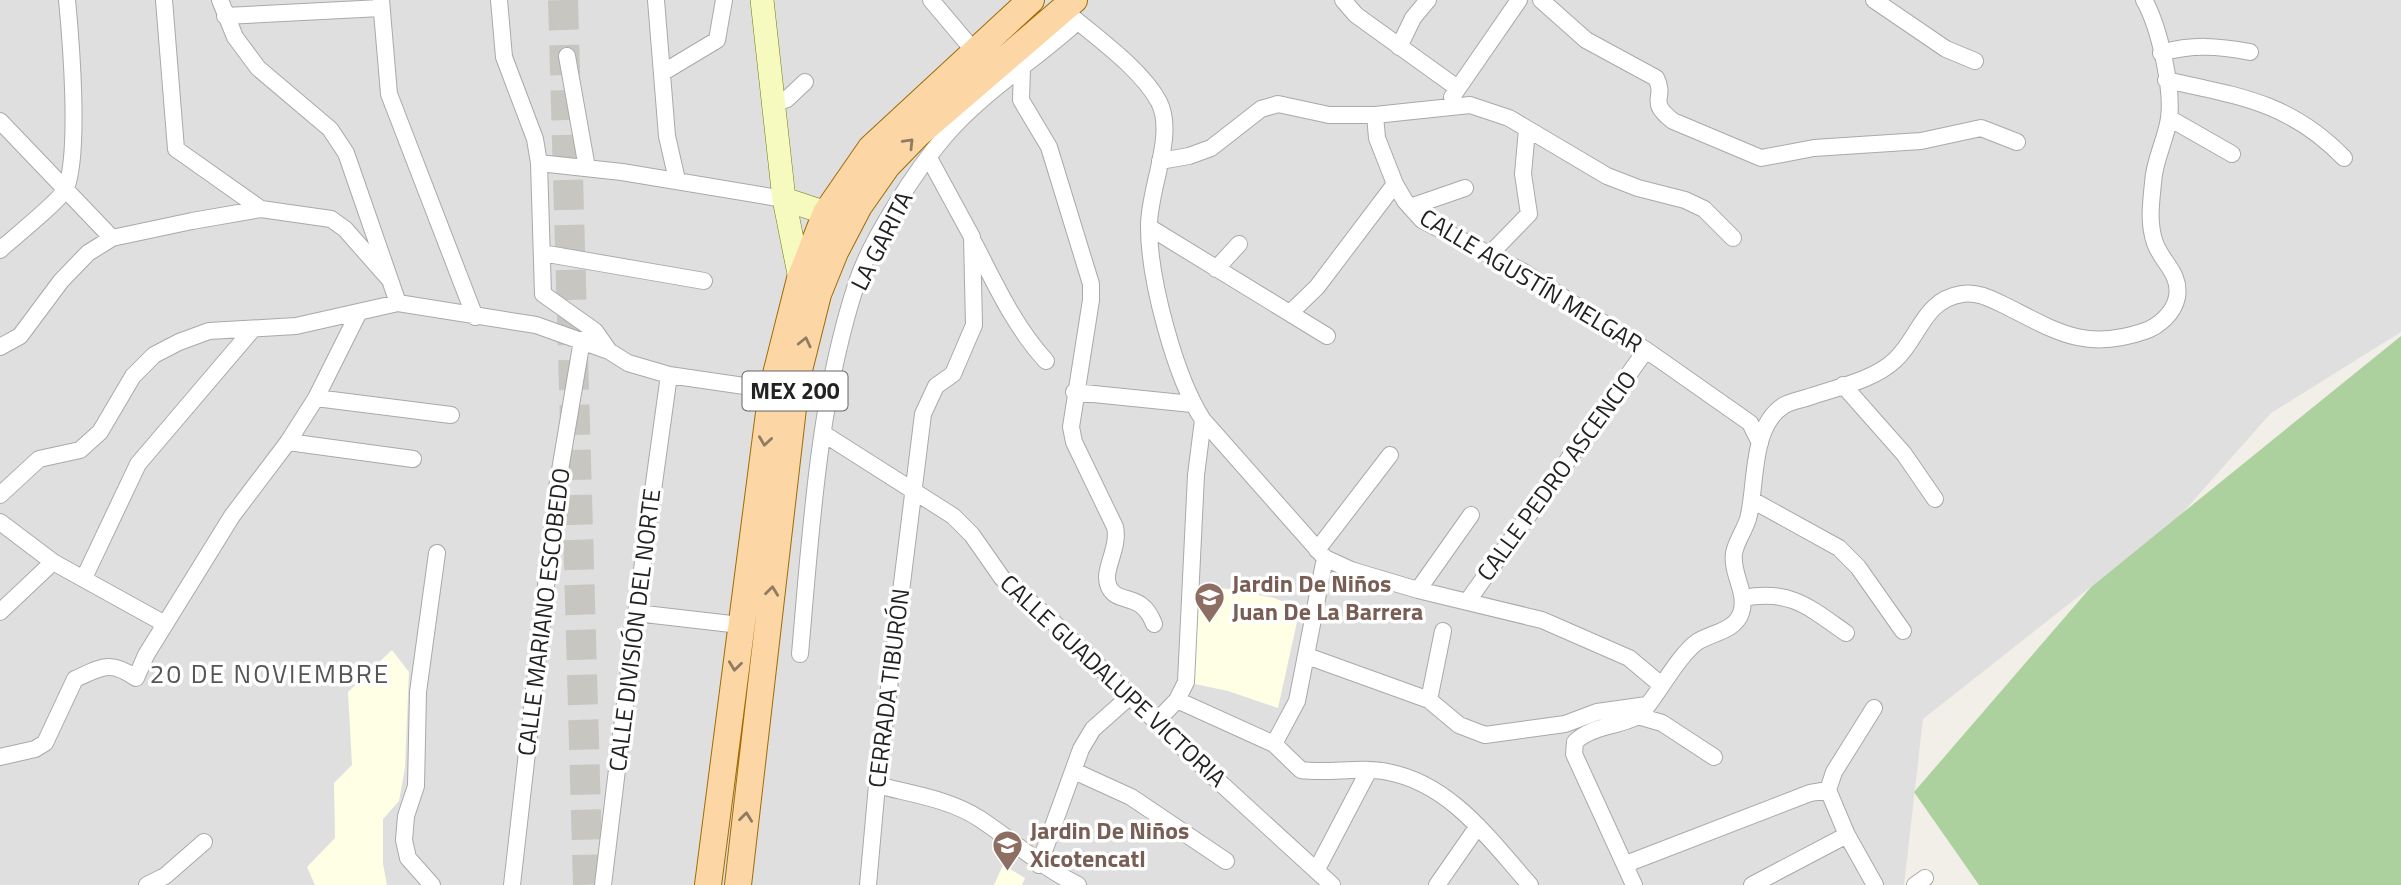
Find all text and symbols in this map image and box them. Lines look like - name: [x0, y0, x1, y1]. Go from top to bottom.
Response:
- one-way arrow: [901, 138, 914, 151]
- street label: LA GARITA: [841, 185, 921, 296]
- street label: CALLE AGUSTÍN MELGAR: [1413, 199, 1650, 361]
- one-way arrow: [797, 336, 811, 348]
- street label: CALLE PEDRO ASCENCIO: [1467, 363, 1645, 588]
- road number: MEX 200: [742, 372, 848, 410]
- one-way arrow: [758, 435, 773, 447]
- street label: CALLE MARIANO ESCOBEDO: [507, 466, 579, 758]
- street label: CALLE DIVISIÓN DEL NORTE: [599, 487, 669, 773]
- street label: CALLE GUADALUPE VICTORIA: [992, 565, 1235, 795]
- place label: Jardin De Niños Juan De La Barrera: [1232, 565, 1423, 629]
- school or university icon: Jardin De Niños Juan De La Barrera: [1192, 581, 1226, 625]
- one-way arrow: [764, 585, 779, 596]
- street label: CERRADA TIBURÓN: [858, 586, 918, 790]
- district label: 20 DE NOVIEMBRE: [150, 654, 390, 693]
- one-way arrow: [727, 660, 742, 672]
- one-way arrow: [738, 811, 753, 822]
- place label: Jardin De Niños Xicotencatl: [1030, 812, 1189, 876]
- school or university icon: Jardin De Niños Xicotencatl: [990, 828, 1024, 872]

